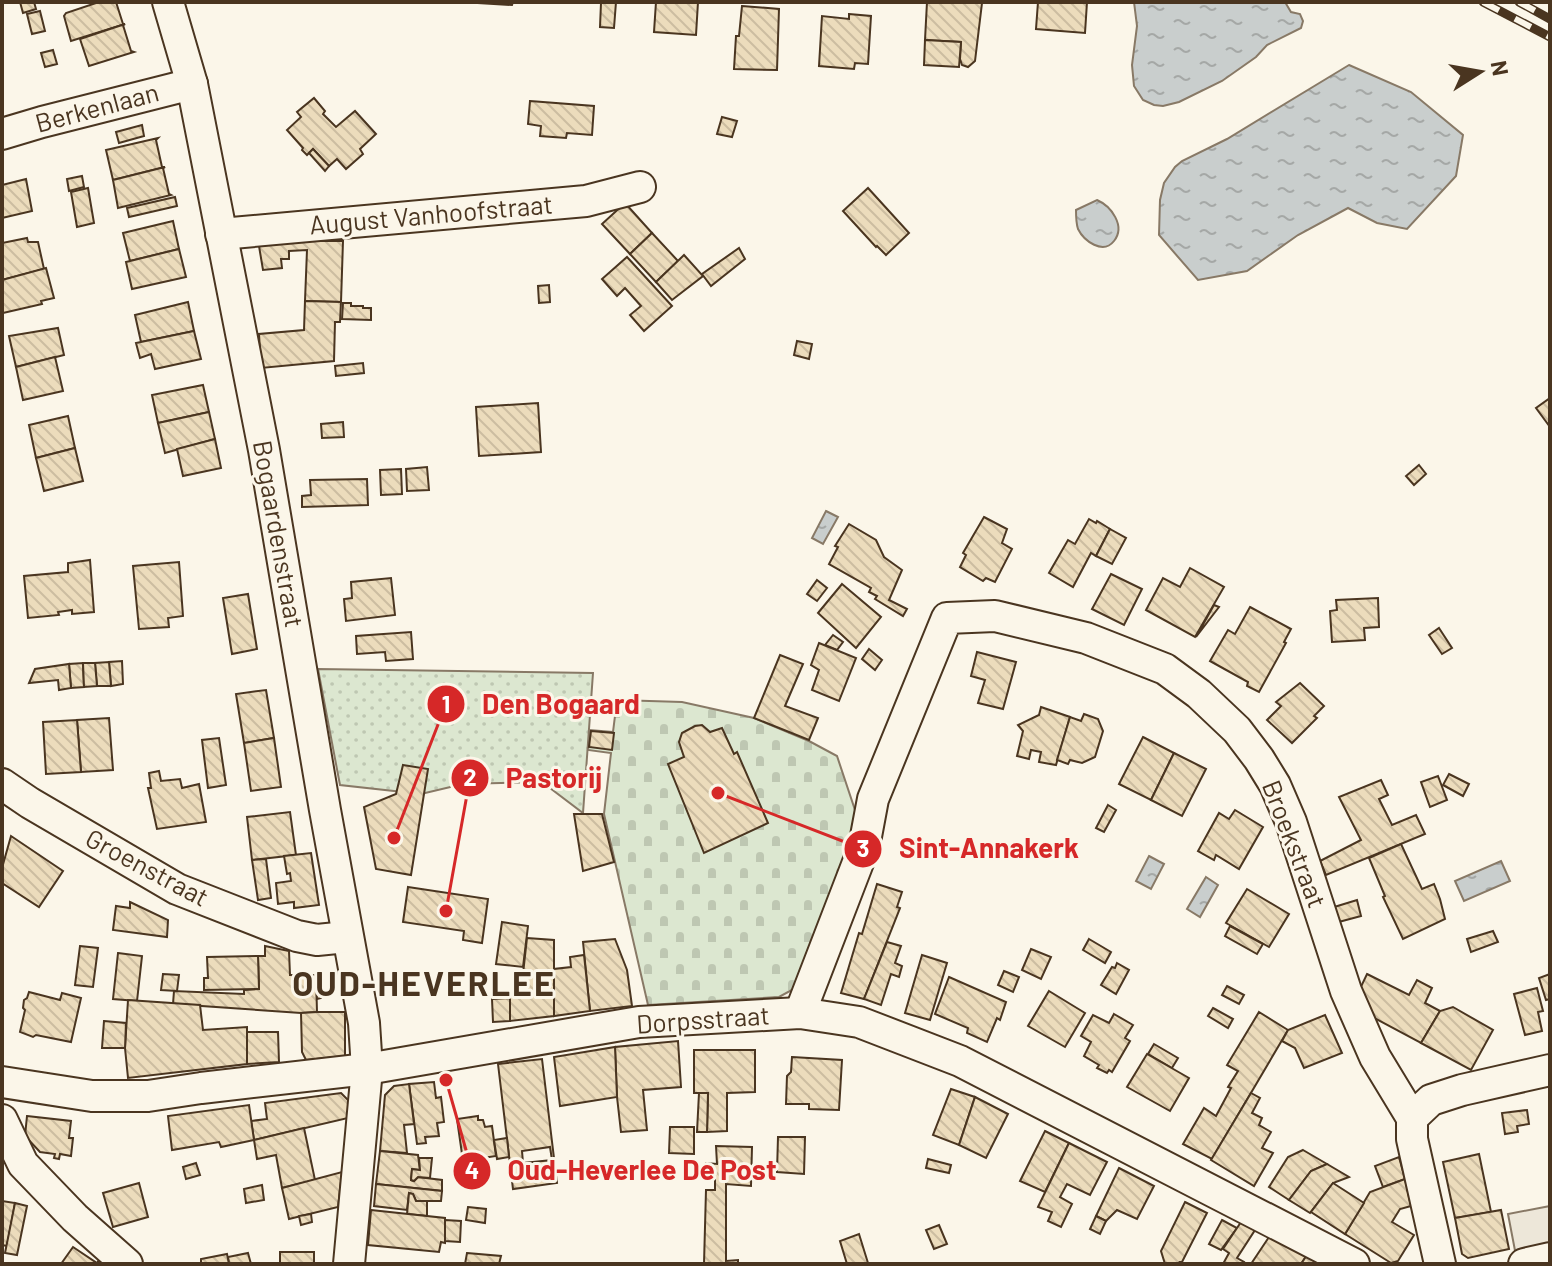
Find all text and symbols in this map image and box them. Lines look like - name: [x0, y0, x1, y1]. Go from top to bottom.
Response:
- north arrow: [1440, 32, 1520, 112]
- text: N: [1486, 58, 1515, 78]
- street label: Berkenlaan: [31, 75, 162, 138]
- street label: August Vanhoofstraat: [308, 187, 554, 240]
- street label: Bogaardenstraat: [248, 438, 311, 630]
- callout: Den Bogaard: [426, 678, 656, 730]
- text: Den Bogaard: [482, 686, 640, 720]
- text: 1: [442, 689, 450, 718]
- callout: Pastorij: [450, 752, 618, 804]
- text: Pastorij: [506, 760, 602, 794]
- text: 2: [463, 762, 477, 791]
- street label: Broekstraat: [1257, 775, 1334, 912]
- street label: Groenstraat: [81, 821, 214, 912]
- callout: Sint-Annakerk: [843, 823, 1095, 875]
- text: Sint-Annakerk: [899, 830, 1079, 864]
- text: 3: [857, 833, 869, 862]
- district label: OUD-HEVERLEE: [292, 962, 556, 1003]
- street label: Dorpsstraat: [635, 998, 771, 1039]
- callout: Oud-Heverlee De Post: [452, 1145, 793, 1197]
- text: Oud-Heverlee De Post: [507, 1152, 777, 1186]
- text: 4: [465, 1155, 479, 1184]

